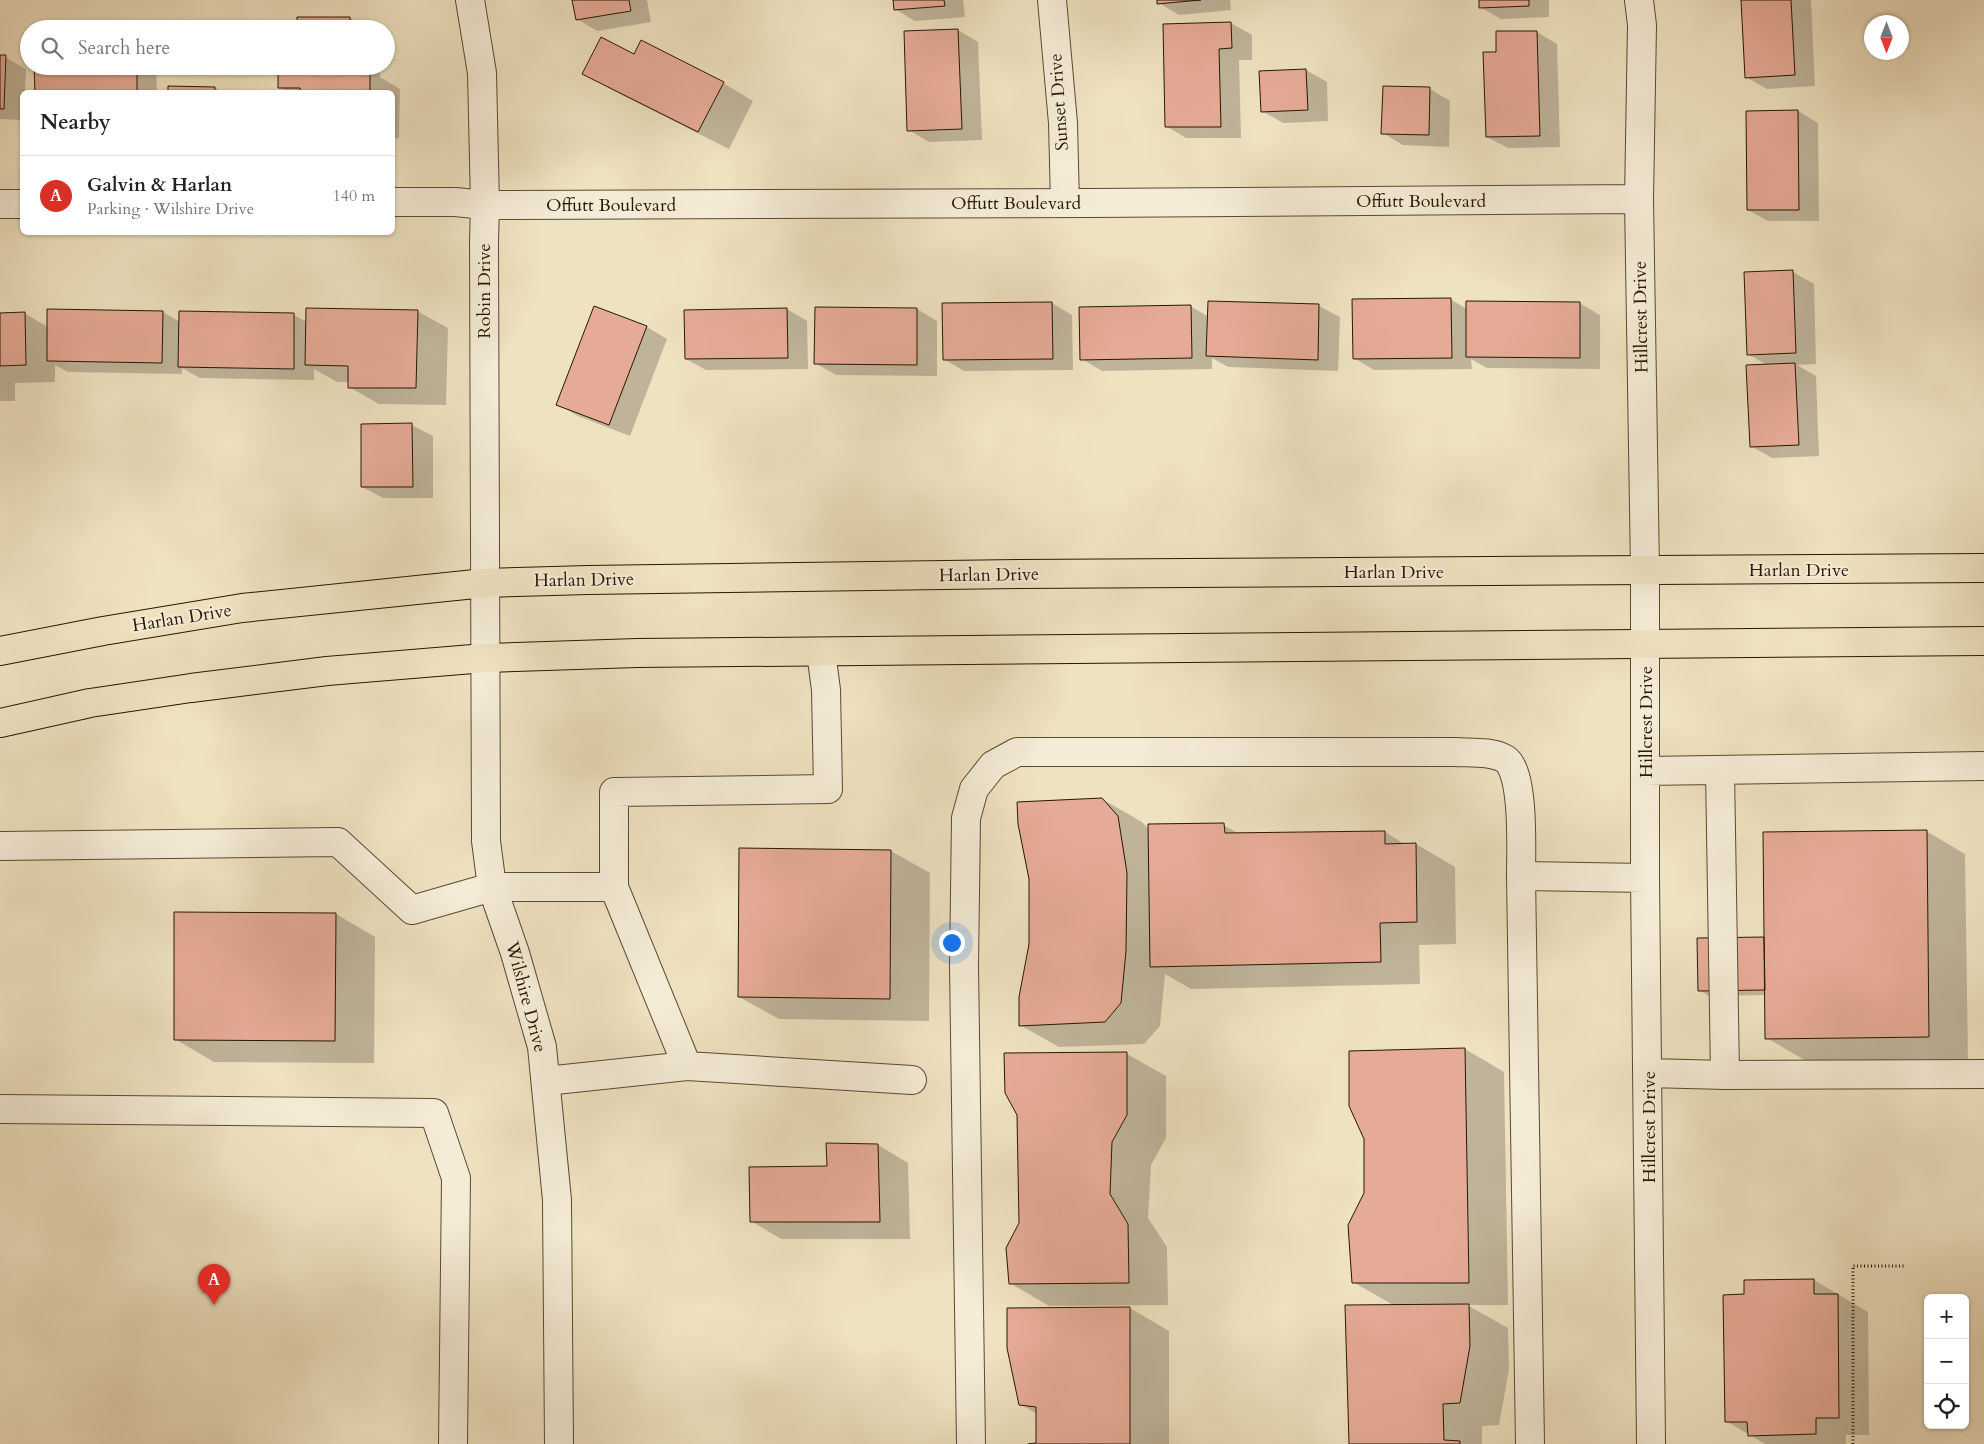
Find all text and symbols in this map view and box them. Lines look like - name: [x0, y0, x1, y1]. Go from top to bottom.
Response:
- north arrow: [1864, 15, 1909, 60]
- search box: [20, 20, 395, 75]
- icon: search: [38, 34, 66, 62]
- text: Search here: [78, 35, 170, 61]
- street label: Sunset Drive: [1043, 53, 1075, 151]
- text: Nearby: [40, 108, 111, 137]
- text: Galvin & Harlan: [87, 172, 232, 198]
- text: A: [50, 185, 62, 207]
- text: 140 m: [333, 185, 375, 207]
- street label: Offutt Boulevard: [1356, 189, 1486, 214]
- street label: Offutt Boulevard: [951, 191, 1081, 216]
- street label: Offutt Boulevard: [546, 193, 676, 218]
- text: Parking · Wilshire Drive: [87, 198, 254, 220]
- street label: Robin Drive: [472, 243, 497, 339]
- street label: Hillcrest Drive: [1628, 261, 1654, 373]
- street label: Harlan Drive: [1749, 558, 1849, 583]
- street label: Harlan Drive: [1344, 560, 1444, 585]
- street label: Harlan Drive: [939, 562, 1039, 588]
- street label: Harlan Drive: [534, 567, 634, 593]
- street label: Harlan Drive: [130, 598, 234, 638]
- street label: Hillcrest Drive: [1634, 666, 1659, 778]
- your location: [939, 930, 965, 956]
- street label: Wilshire Drive: [499, 938, 553, 1055]
- street label: Hillcrest Drive: [1637, 1071, 1662, 1183]
- pin: A: [198, 1264, 230, 1305]
- map controls: [1924, 1294, 1969, 1429]
- button: +: [1924, 1294, 1969, 1339]
- button: −: [1924, 1339, 1969, 1384]
- button: locate: [1924, 1384, 1969, 1429]

